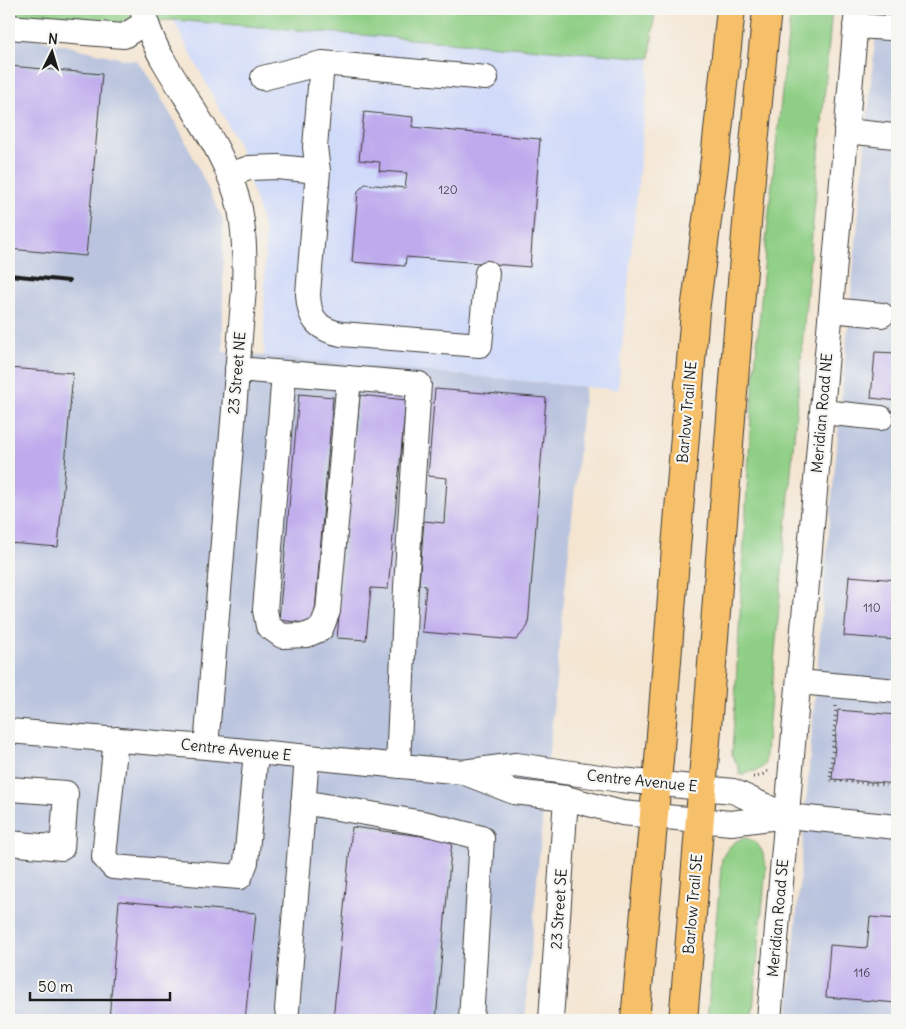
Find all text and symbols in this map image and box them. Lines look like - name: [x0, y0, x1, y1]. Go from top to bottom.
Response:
- north arrow: [28, 28, 78, 78]
- text: N: [48, 30, 59, 48]
- house number: 120: [438, 182, 458, 197]
- street label: 23 Street NE: [223, 331, 250, 415]
- street label: Meridian Road NE: [807, 352, 836, 474]
- street label: Barlow Trail NE: [673, 360, 700, 464]
- house number: 110: [863, 600, 881, 615]
- street label: Centre Avenue E: [180, 734, 292, 765]
- street label: Centre Avenue E: [586, 765, 698, 796]
- street label: Barlow Trail SE: [679, 853, 706, 955]
- street label: Meridian Road SE: [763, 858, 792, 978]
- street label: 23 Street SE: [546, 868, 571, 950]
- house number: 116: [854, 965, 870, 980]
- scale bar: [30, 969, 170, 1001]
- text: 50 m: [38, 977, 73, 996]

